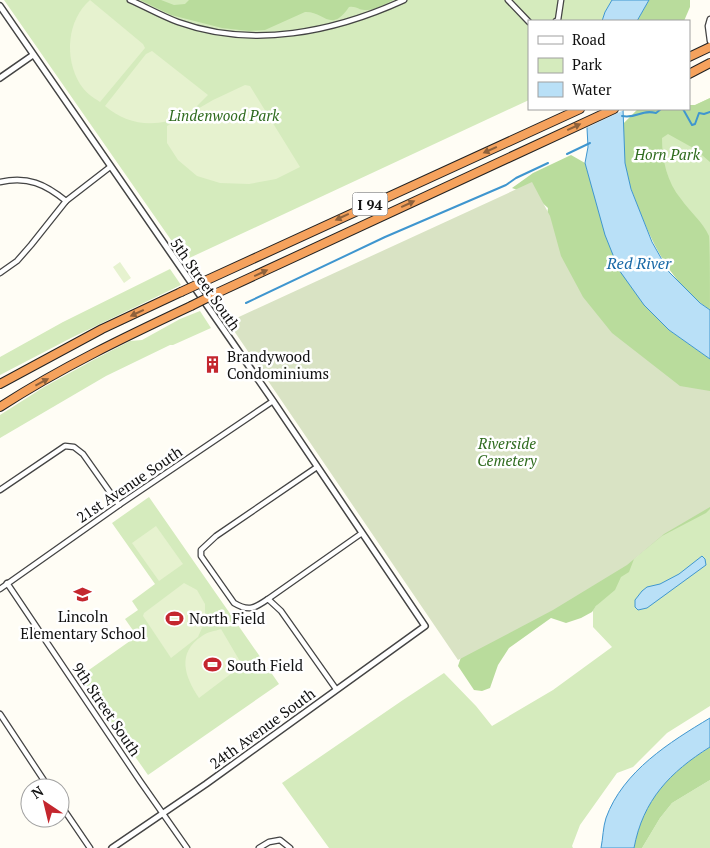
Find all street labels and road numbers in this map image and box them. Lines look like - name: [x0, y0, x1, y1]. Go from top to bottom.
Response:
- road number: I 94: [352, 192, 388, 215]
- street label: 5th Street South: [167, 234, 246, 335]
- street label: 21st Avenue South: [72, 441, 186, 527]
- street label: 9th Street South: [68, 658, 146, 760]
- street label: 24th Avenue South: [205, 683, 319, 773]

